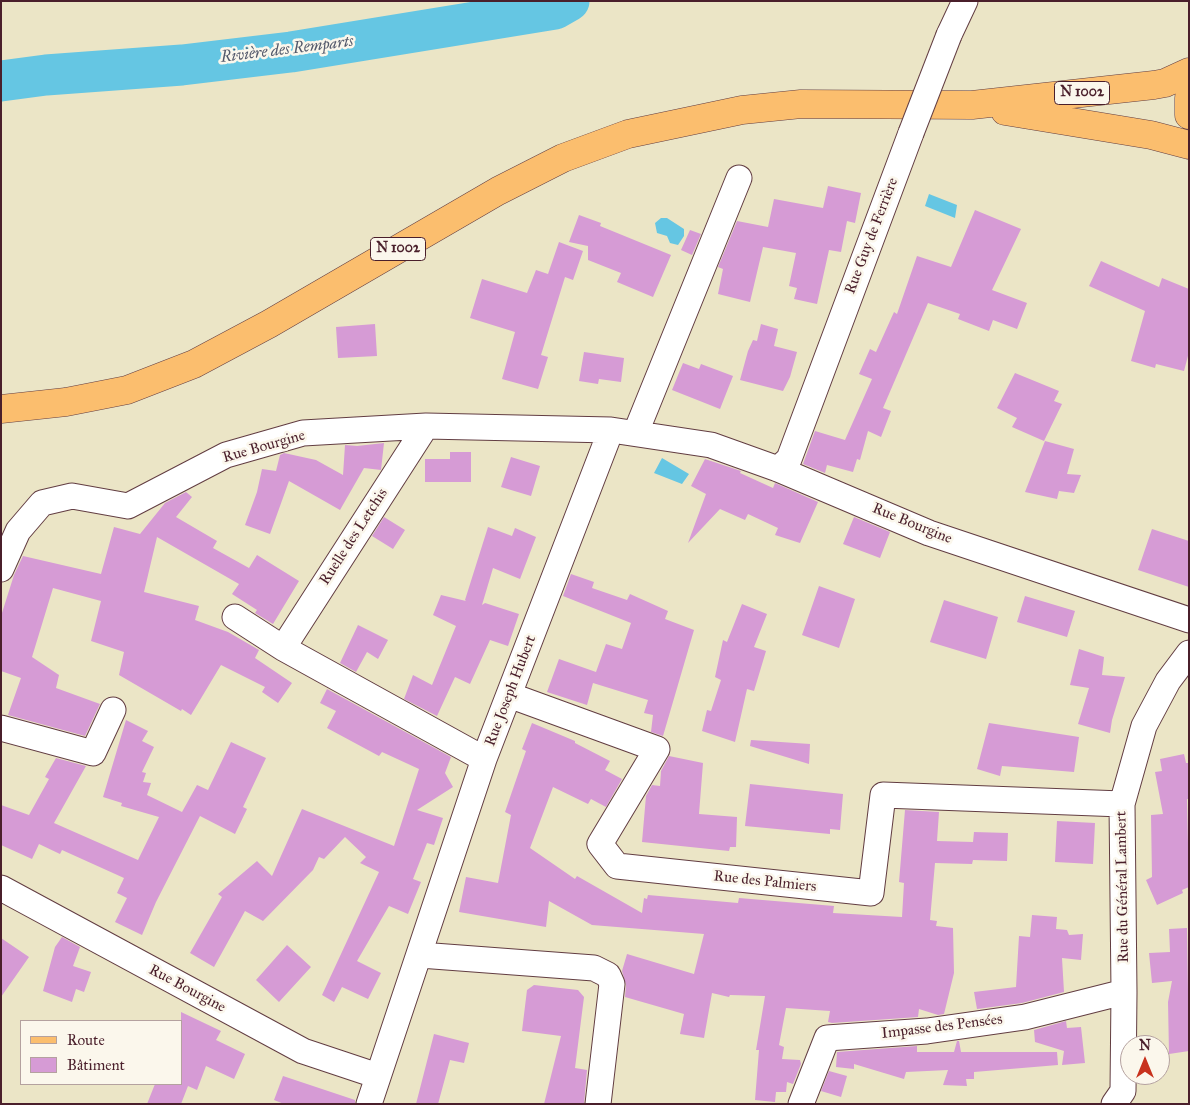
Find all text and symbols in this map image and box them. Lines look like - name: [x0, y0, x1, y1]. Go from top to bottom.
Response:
- water label: Rivière des Remparts: [220, 32, 354, 68]
- road number: N 1002: [1054, 82, 1110, 105]
- street label: Rue Guy de Ferrière: [842, 175, 902, 297]
- road number: N 1002: [370, 238, 426, 260]
- street label: Rue Bourgine: [221, 427, 307, 467]
- street label: Ruelle des Letchis: [316, 485, 392, 589]
- street label: Rue Bourgine: [869, 500, 955, 548]
- street label: Rue Joseph Hubert: [482, 633, 540, 749]
- street label: Rue du Général Lambert: [1113, 811, 1133, 963]
- street label: Rue des Palmiers: [713, 868, 817, 896]
- street label: Rue Bourgine: [145, 961, 229, 1017]
- street label: Impasse des Pensées: [880, 1011, 1004, 1043]
- legend: [20, 1020, 182, 1085]
- text: Route: [67, 1031, 105, 1049]
- north arrow: [1120, 1035, 1170, 1085]
- text: N: [1139, 1037, 1151, 1054]
- text: Bâtiment: [67, 1056, 125, 1074]

